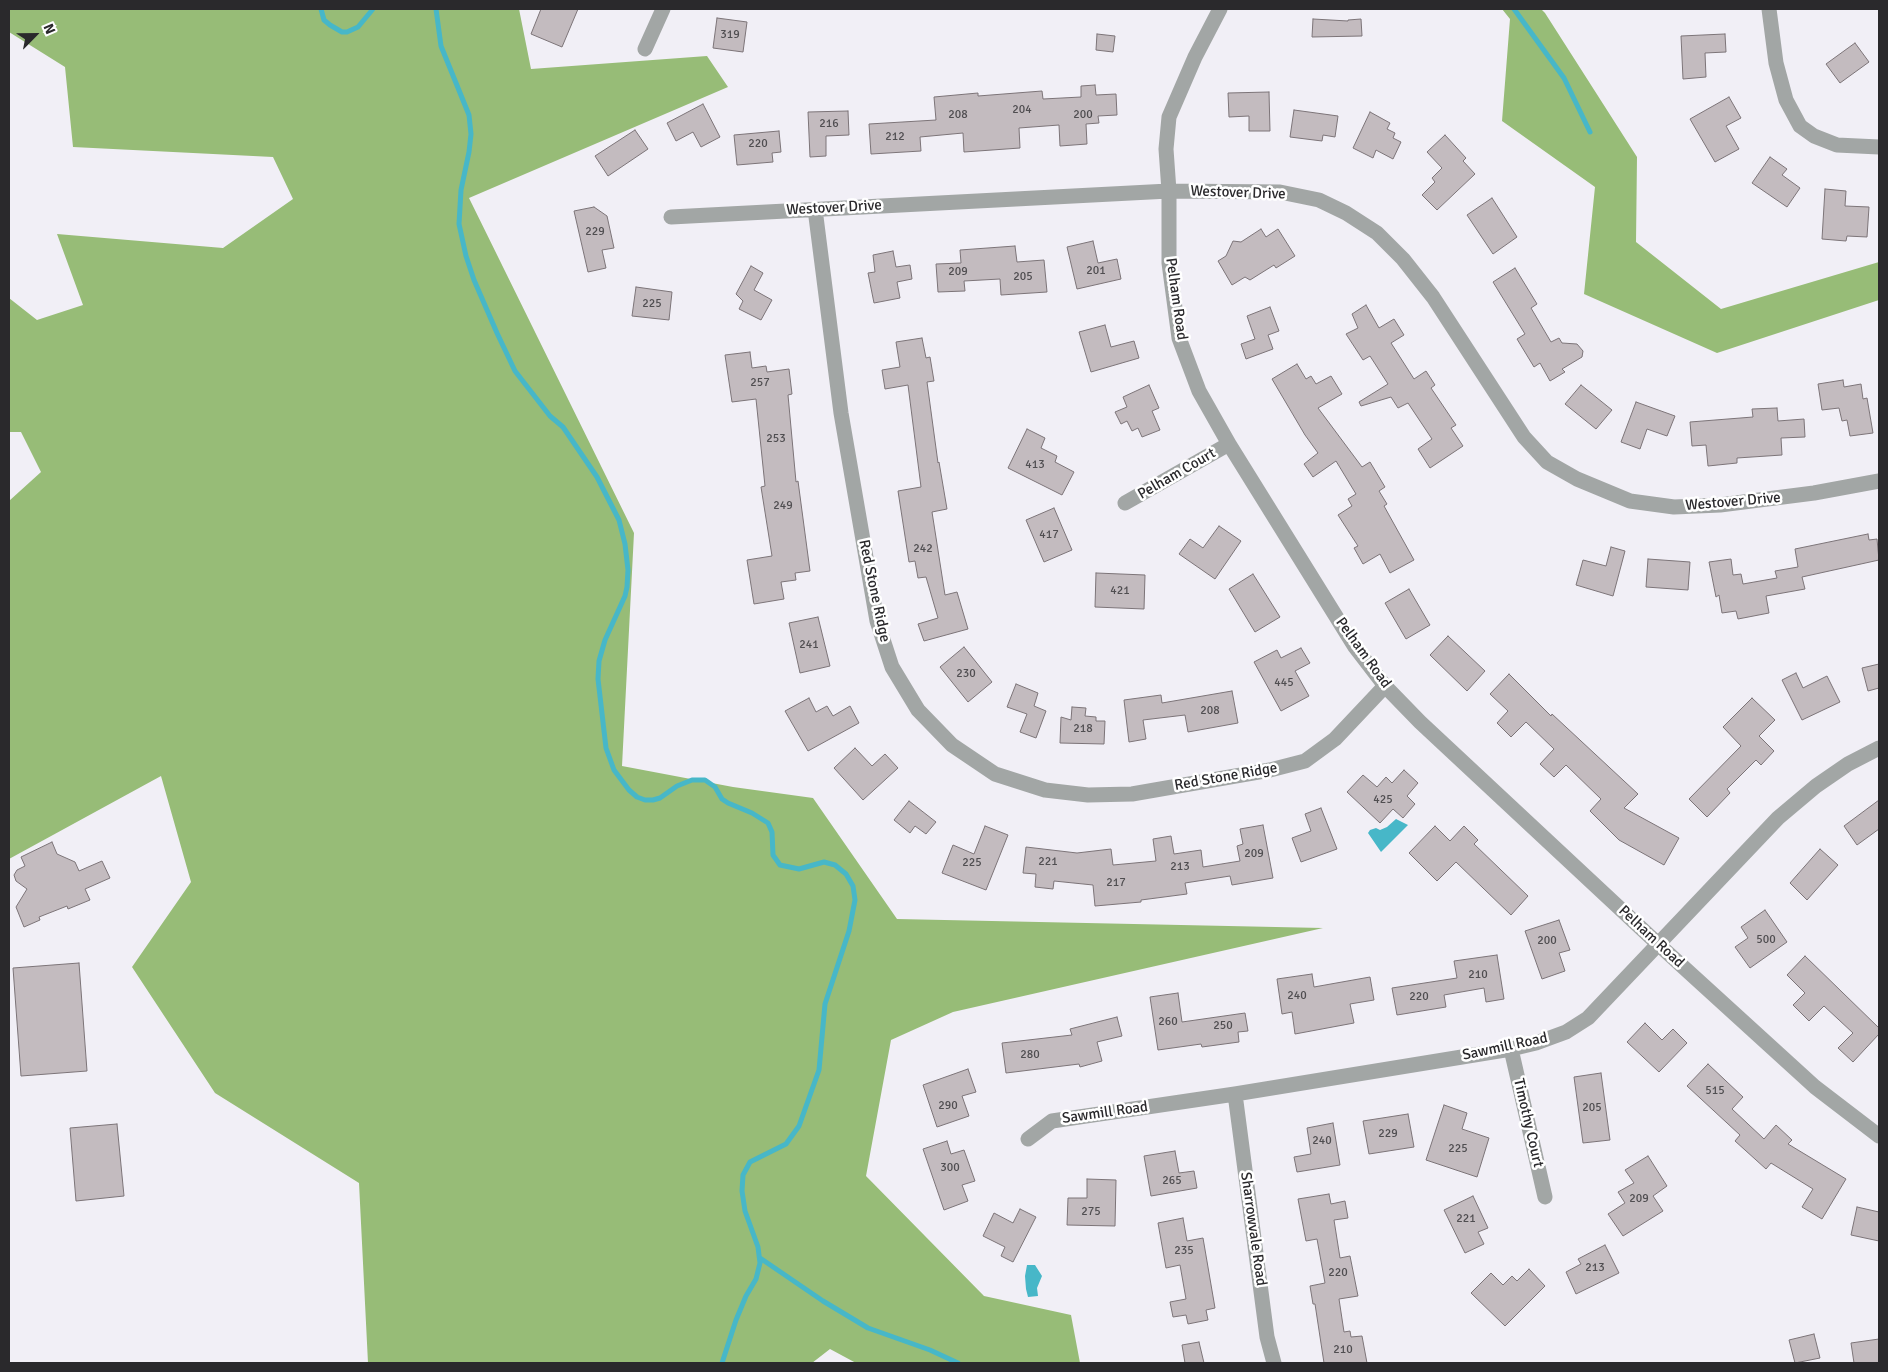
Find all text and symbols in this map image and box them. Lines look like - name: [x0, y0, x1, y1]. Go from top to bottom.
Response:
- north arrow: [10, 10, 60, 60]
- text: N: [40, 21, 59, 37]
- house number: 319: [720, 28, 740, 42]
- house number: 204: [1012, 103, 1032, 117]
- house number: 208: [948, 108, 968, 122]
- house number: 200: [1073, 108, 1093, 122]
- house number: 216: [819, 117, 839, 131]
- house number: 212: [885, 130, 905, 144]
- house number: 220: [748, 137, 768, 151]
- street label: Westover Drive: [1190, 182, 1286, 204]
- street label: Westover Drive: [786, 197, 882, 219]
- house number: 229: [585, 225, 605, 239]
- street label: Pelham Road: [1161, 257, 1191, 341]
- house number: 201: [1086, 264, 1106, 278]
- house number: 209: [948, 265, 968, 279]
- house number: 205: [1013, 270, 1033, 284]
- house number: 225: [642, 297, 662, 311]
- house number: 257: [750, 376, 770, 390]
- house number: 253: [766, 432, 786, 446]
- street label: Pelham Court: [1135, 444, 1219, 504]
- house number: 413: [1025, 458, 1045, 472]
- street label: Westover Drive: [1685, 489, 1781, 515]
- house number: 249: [773, 499, 793, 513]
- house number: 417: [1039, 528, 1059, 542]
- street label: Red Stone Ridge: [854, 538, 894, 644]
- house number: 242: [913, 542, 933, 556]
- house number: 421: [1110, 584, 1130, 598]
- street label: Pelham Road: [1331, 614, 1395, 692]
- house number: 241: [799, 638, 819, 652]
- house number: 230: [956, 667, 976, 681]
- house number: 445: [1274, 676, 1294, 690]
- house number: 208: [1200, 704, 1220, 718]
- house number: 218: [1073, 722, 1093, 736]
- street label: Red Stone Ridge: [1173, 759, 1279, 795]
- house number: 425: [1373, 793, 1393, 807]
- house number: 209: [1244, 847, 1264, 861]
- house number: 221: [1038, 855, 1058, 869]
- house number: 225: [962, 856, 982, 870]
- house number: 213: [1170, 860, 1190, 874]
- house number: 217: [1106, 876, 1126, 890]
- street label: Pelham Road: [1614, 902, 1688, 972]
- house number: 500: [1756, 933, 1776, 947]
- house number: 200: [1537, 934, 1557, 948]
- house number: 210: [1468, 968, 1488, 982]
- house number: 240: [1287, 989, 1307, 1003]
- house number: 220: [1409, 990, 1429, 1004]
- house number: 260: [1158, 1015, 1178, 1029]
- house number: 250: [1213, 1019, 1233, 1033]
- street label: Sawmill Road: [1461, 1029, 1549, 1065]
- house number: 280: [1020, 1048, 1040, 1062]
- street label: Timothy Court: [1509, 1077, 1547, 1169]
- house number: 515: [1705, 1084, 1725, 1098]
- street label: Sawmill Road: [1061, 1098, 1149, 1128]
- house number: 290: [938, 1099, 958, 1113]
- house number: 205: [1582, 1101, 1602, 1115]
- house number: 229: [1378, 1127, 1398, 1141]
- house number: 240: [1312, 1134, 1332, 1148]
- house number: 225: [1448, 1142, 1468, 1156]
- house number: 300: [940, 1161, 960, 1175]
- street label: Sharrowvale Road: [1236, 1171, 1270, 1287]
- house number: 265: [1162, 1174, 1182, 1188]
- house number: 209: [1629, 1192, 1649, 1206]
- house number: 275: [1081, 1205, 1101, 1219]
- house number: 221: [1456, 1212, 1476, 1226]
- house number: 235: [1174, 1244, 1194, 1258]
- house number: 213: [1585, 1261, 1605, 1275]
- house number: 220: [1328, 1266, 1348, 1280]
- house number: 210: [1333, 1343, 1353, 1357]

